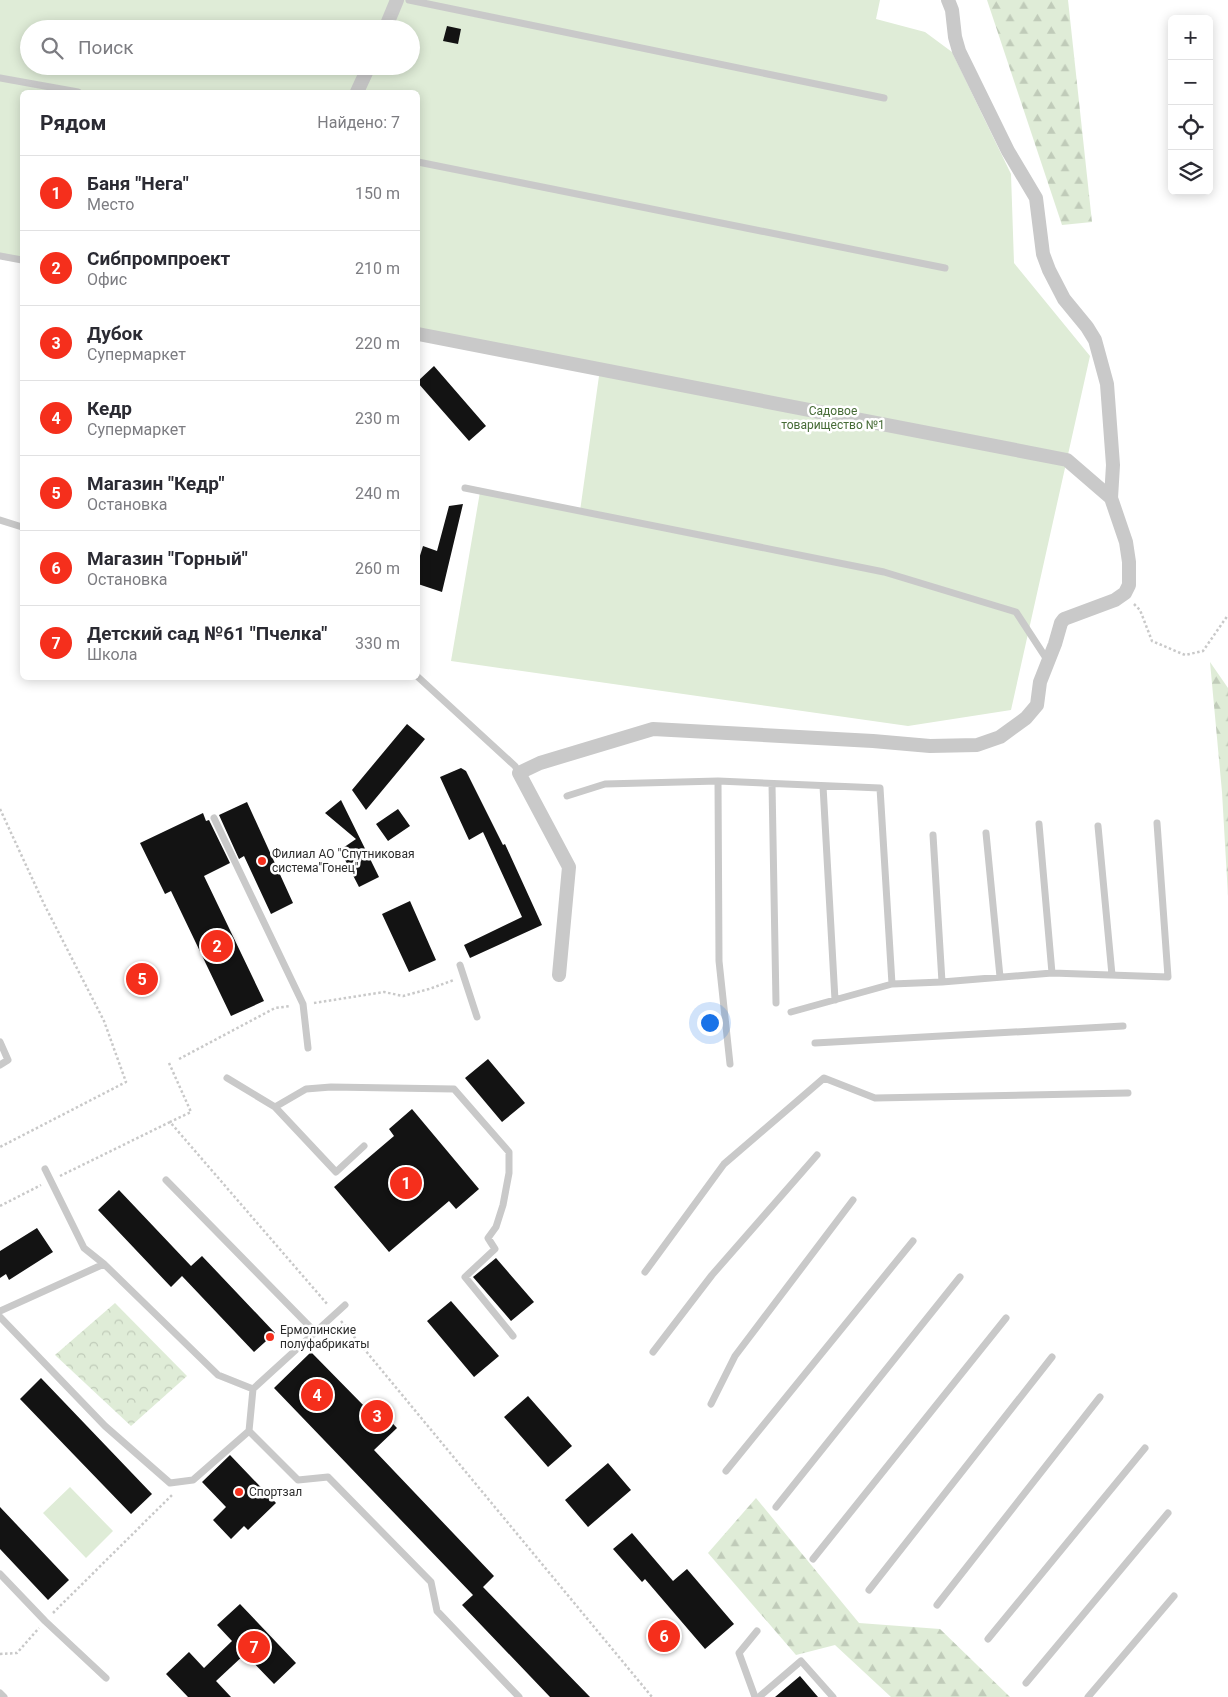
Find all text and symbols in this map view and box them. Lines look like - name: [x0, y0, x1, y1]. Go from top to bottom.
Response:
- map controls: [1168, 15, 1213, 195]
- button: +: [1168, 15, 1213, 60]
- search box: [20, 20, 420, 75]
- icon: search: [38, 34, 66, 62]
- text: Поиск: [78, 36, 134, 59]
- button: −: [1168, 60, 1213, 105]
- button: locate: [1168, 105, 1213, 150]
- text: Рядом: [40, 111, 106, 135]
- text: Найдено: 7: [317, 113, 400, 132]
- button: layers: [1168, 150, 1213, 195]
- text: Баня "Нега": [87, 172, 189, 195]
- text: 1: [51, 184, 61, 203]
- text: 150 m: [355, 184, 400, 203]
- text: Место: [87, 195, 134, 214]
- text: Сибпромпроект: [87, 247, 230, 270]
- text: 2: [51, 259, 61, 278]
- text: 210 m: [355, 259, 400, 278]
- text: Офис: [87, 270, 127, 289]
- text: Дубок: [87, 322, 143, 345]
- text: 3: [51, 334, 61, 353]
- text: 220 m: [355, 334, 400, 353]
- text: Супермаркет: [87, 345, 186, 364]
- text: Кедр: [87, 397, 132, 420]
- park label: Садовое товарищество №1: [781, 404, 885, 432]
- text: 4: [51, 409, 61, 428]
- text: 230 m: [355, 409, 400, 428]
- text: Супермаркет: [87, 420, 186, 439]
- text: Магазин "Кедр": [87, 472, 225, 495]
- text: 5: [51, 484, 61, 503]
- text: 240 m: [355, 484, 400, 503]
- text: Остановка: [87, 495, 168, 514]
- text: Магазин "Горный": [87, 547, 248, 570]
- text: 6: [51, 559, 61, 578]
- text: 260 m: [355, 559, 400, 578]
- text: Остановка: [87, 570, 168, 589]
- text: Детский сад №61 "Пчелка": [87, 622, 327, 645]
- text: 7: [51, 634, 61, 653]
- text: 330 m: [355, 634, 400, 653]
- text: Школа: [87, 645, 138, 664]
- place label: Филиал АО "Спутниковая система"Гонец": [272, 847, 415, 875]
- marker: Филиал АО "Спутниковая система"Гонец": [256, 855, 268, 867]
- pin: 2: [201, 927, 233, 965]
- pin: 5: [126, 960, 158, 998]
- your location: [697, 1010, 723, 1036]
- pin: 1: [390, 1164, 422, 1202]
- place label: Ермолинские полуфабрикаты: [280, 1323, 370, 1351]
- marker: Ермолинские полуфабрикаты: [264, 1331, 276, 1343]
- pin: 4: [301, 1376, 333, 1414]
- pin: 3: [361, 1397, 393, 1435]
- place label: Спортзал: [249, 1485, 302, 1499]
- marker: Спортзал: [233, 1486, 245, 1498]
- pin: 6: [648, 1617, 680, 1655]
- pin: 7: [238, 1628, 270, 1666]

